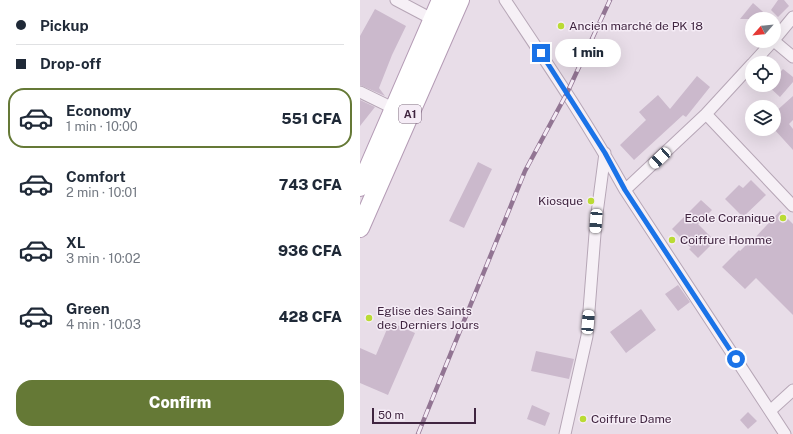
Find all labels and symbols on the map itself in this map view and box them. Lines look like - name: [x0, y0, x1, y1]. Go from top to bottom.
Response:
- north arrow: [745, 12, 781, 48]
- place label: Ancien marché de PK 18: [569, 19, 703, 33]
- marker: Ancien marché de PK 18: [556, 21, 566, 31]
- callout: 1 min: [555, 39, 621, 67]
- route end: [532, 44, 550, 62]
- road number: A1: [399, 105, 421, 123]
- car: [647, 145, 673, 171]
- place label: Kiosque: [538, 194, 583, 208]
- marker: Kiosque: [586, 196, 596, 206]
- car: [589, 209, 603, 233]
- place label: Ecole Coranique: [684, 211, 775, 225]
- marker: Ecole Coranique: [778, 213, 788, 223]
- place label: Coiffure Homme: [680, 233, 772, 247]
- marker: Coiffure Homme: [667, 235, 677, 245]
- place label: Eglise des Saints des Derniers Jours: [377, 304, 479, 332]
- car: [581, 310, 595, 334]
- marker: Eglise des Saints des Derniers Jours: [364, 313, 374, 323]
- route start: [727, 350, 745, 368]
- scale bar: [372, 406, 476, 425]
- place label: Coiffure Dame: [591, 412, 672, 426]
- marker: Coiffure Dame: [578, 414, 588, 424]

